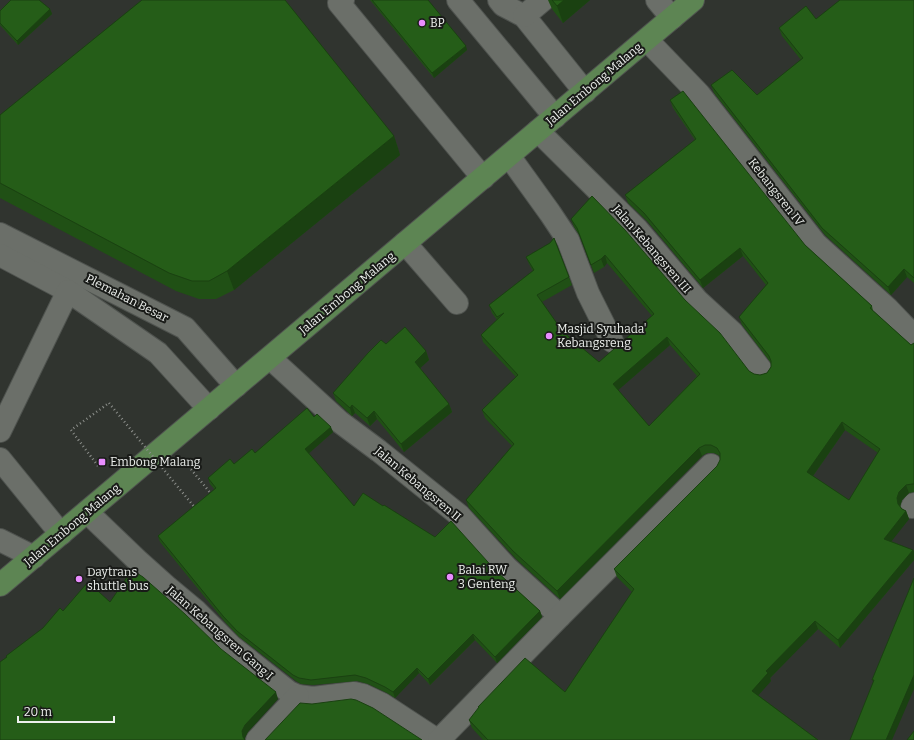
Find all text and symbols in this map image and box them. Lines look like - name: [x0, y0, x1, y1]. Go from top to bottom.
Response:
- place label: BP: [430, 16, 445, 30]
- marker: BP: [417, 18, 427, 28]
- street label: Jalan Embong Malang: [543, 40, 645, 129]
- street label: Kebangsren IV: [745, 155, 807, 229]
- street label: Jalan Kebangsren III: [609, 201, 694, 296]
- street label: Jalan Embong Malang: [296, 249, 398, 338]
- street label: Plemahan Besar: [83, 271, 171, 325]
- place label: Masjid Syuhada' Kebangsreng: [557, 322, 646, 350]
- marker: Masjid Syuhada' Kebangsreng: [544, 331, 554, 341]
- street label: Jalan Kebangsren II: [371, 443, 464, 524]
- place label: Embong Malang: [110, 455, 201, 469]
- marker: Embong Malang: [97, 457, 107, 467]
- street label: Jalan Embong Malang: [21, 481, 123, 570]
- place label: Balai RW 3 Genteng: [458, 563, 516, 591]
- place label: Daytrans shuttle bus: [87, 565, 149, 593]
- marker: Balai RW 3 Genteng: [445, 572, 455, 582]
- marker: Daytrans shuttle bus: [74, 574, 84, 584]
- street label: Jalan Kebangsren Gang I: [163, 582, 276, 683]
- scale bar: [18, 698, 114, 724]
- text: 20 m: [24, 705, 53, 719]

